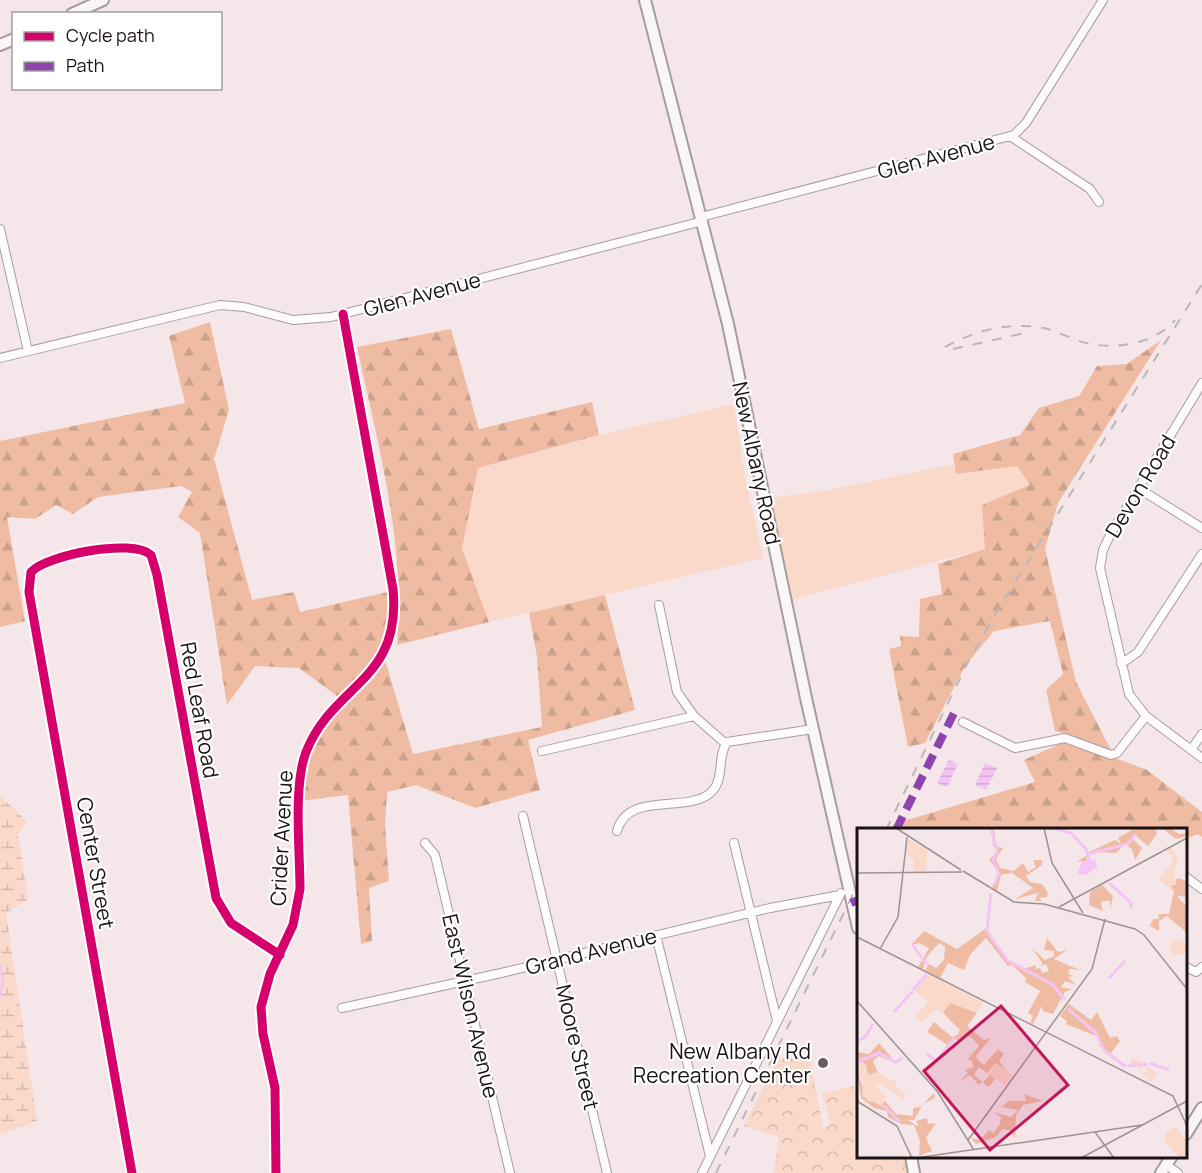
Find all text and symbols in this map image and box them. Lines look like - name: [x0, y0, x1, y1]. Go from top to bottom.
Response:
- legend: [12, 12, 222, 90]
- text: Cycle path: [66, 23, 155, 47]
- text: Path: [66, 53, 104, 77]
- street label: Glen Avenue: [874, 127, 998, 185]
- street label: Glen Avenue: [360, 265, 484, 323]
- street label: New Albany Road: [726, 379, 788, 547]
- street label: Devon Road: [1098, 429, 1182, 543]
- street label: Red Leaf Road: [174, 640, 226, 780]
- street label: Crider Avenue: [263, 769, 299, 907]
- street label: Center Street: [71, 795, 121, 931]
- inset map: [857, 828, 1187, 1158]
- street label: East Wilson Avenue: [436, 911, 506, 1101]
- street label: Grand Avenue: [522, 921, 660, 981]
- street label: Moore Street: [550, 981, 606, 1113]
- place label: New Albany Rd Recreation Center: [633, 1037, 811, 1089]
- marker: New Albany Rd Recreation Center: [816, 1056, 830, 1070]

